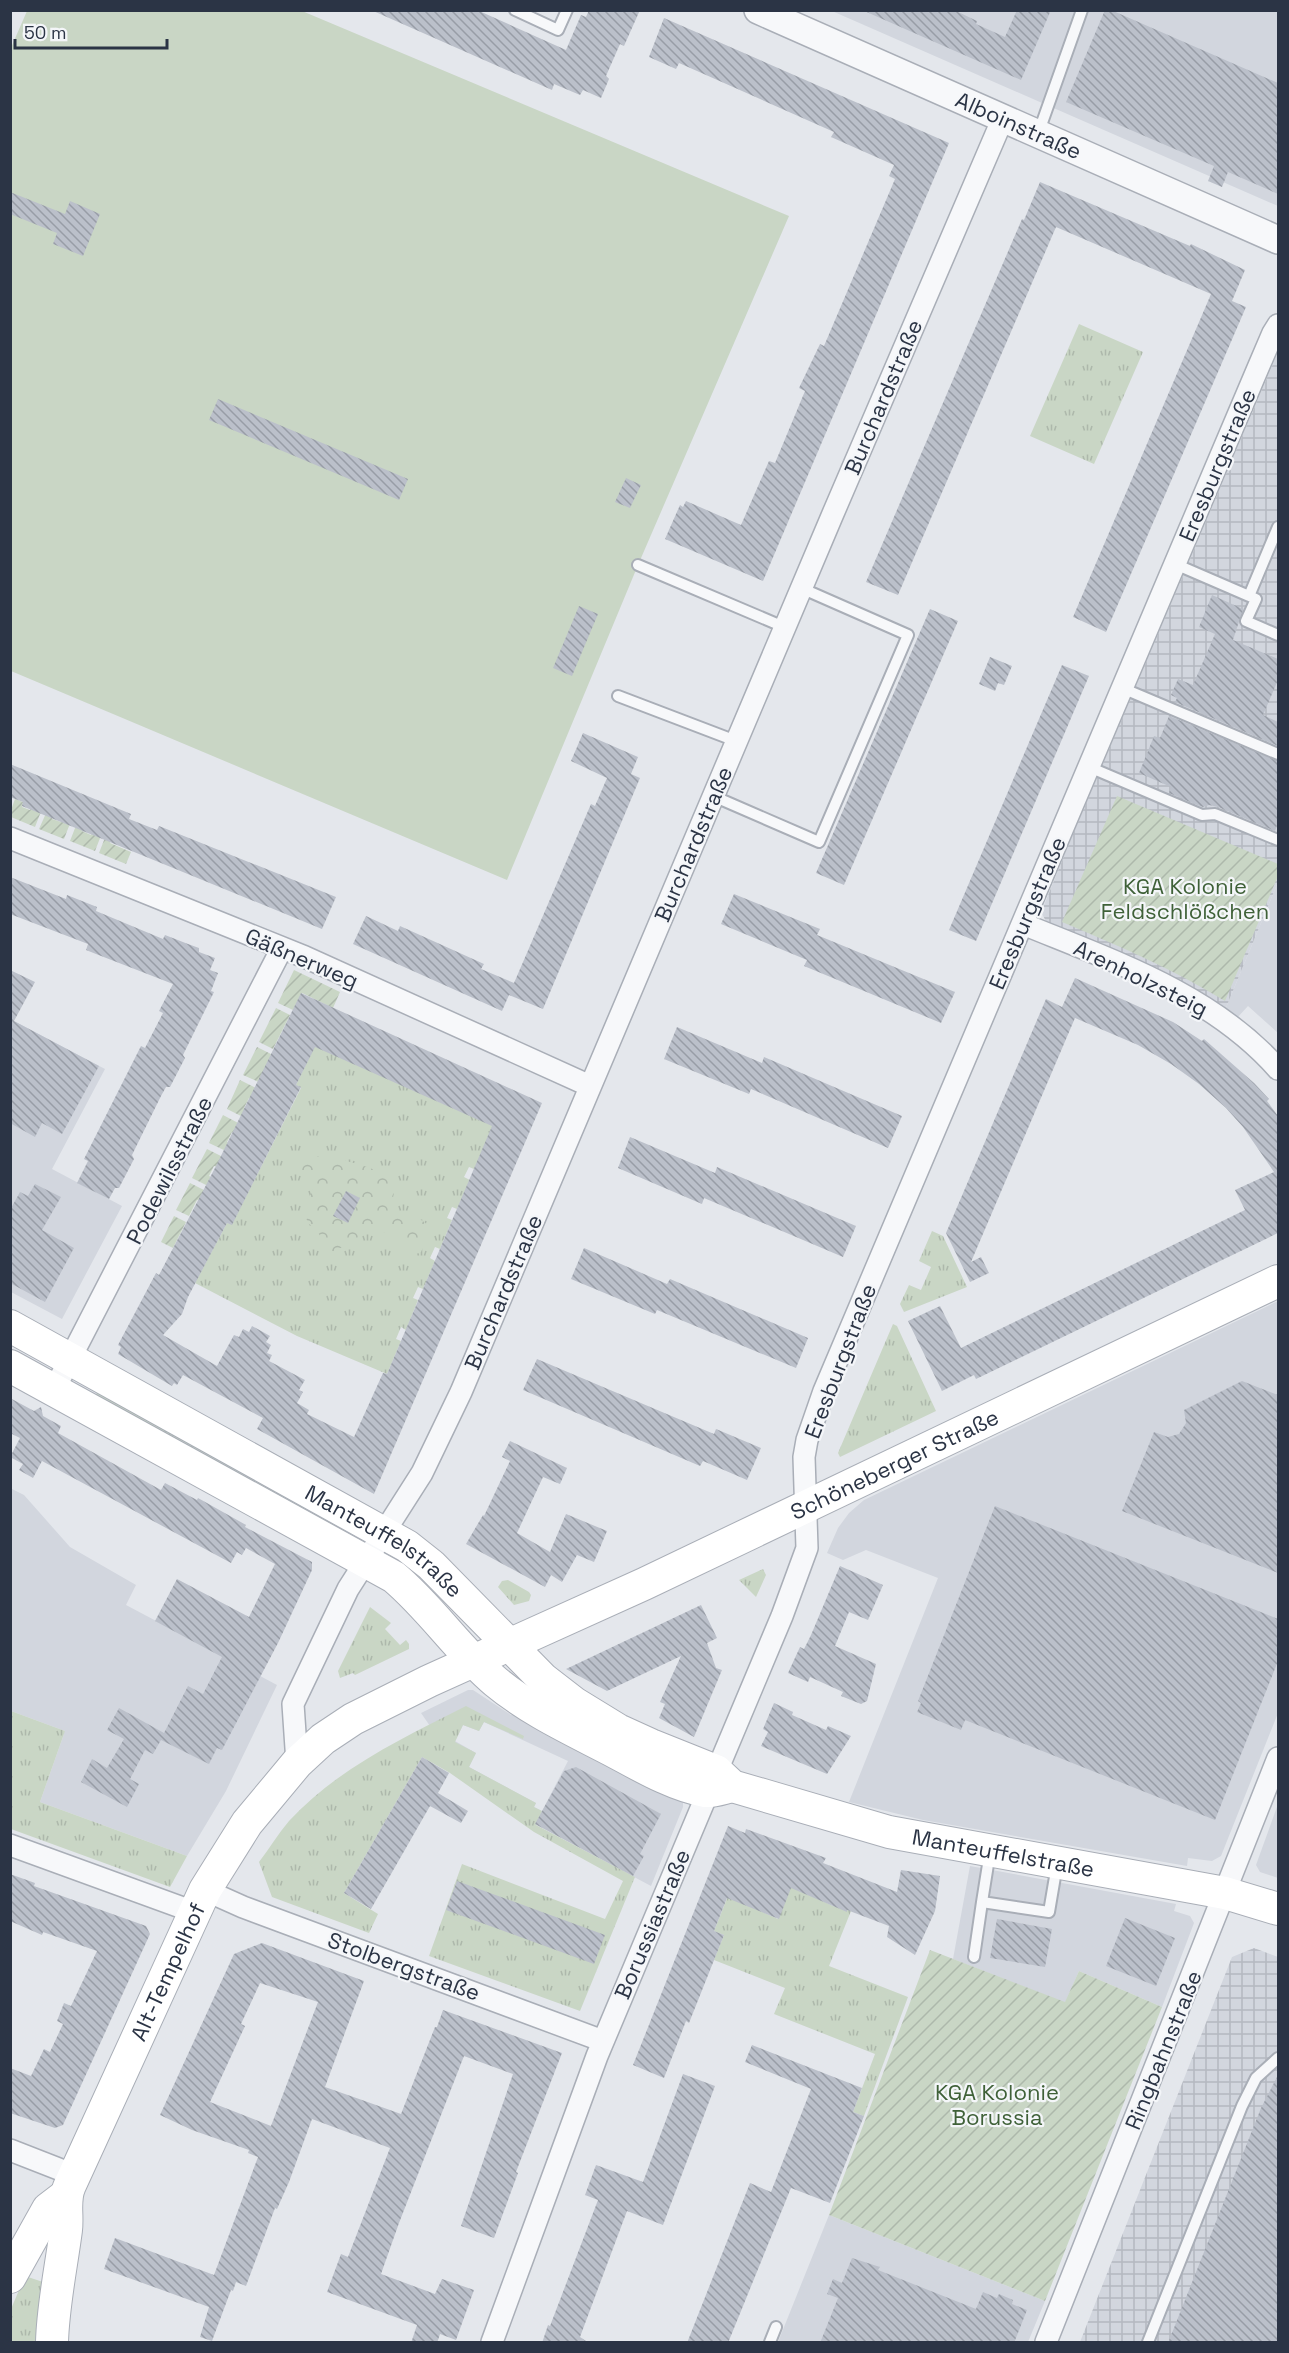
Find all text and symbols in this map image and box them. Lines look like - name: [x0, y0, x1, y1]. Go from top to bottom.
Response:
- scale bar: [15, 12, 166, 50]
- text: 50 m: [24, 21, 66, 44]
- street label: Alboinstraße: [951, 85, 1086, 165]
- street label: Burchardstraße: [838, 315, 928, 479]
- street label: Eresburgstraße: [1172, 384, 1262, 546]
- street label: Burchardstraße: [648, 762, 738, 926]
- street label: Eresburgstraße: [982, 832, 1072, 994]
- park label: KGA Kolonie Feldschlößchen: [1101, 872, 1269, 925]
- street label: Gäßnerweg: [241, 922, 363, 994]
- street label: Arenholzsteig: [1069, 933, 1213, 1023]
- street label: Podewilsstraße: [120, 1091, 218, 1249]
- street label: Burchardstraße: [458, 1210, 548, 1374]
- street label: Eresburgstraße: [798, 1280, 882, 1442]
- street label: Schöneberger Straße: [786, 1403, 1003, 1526]
- street label: Manteuffelstraße: [300, 1478, 469, 1603]
- street label: Manteuffelstraße: [910, 1822, 1097, 1883]
- street label: Borussiastraße: [608, 1845, 696, 2003]
- street label: Alt-Tempelhof: [124, 1898, 211, 2045]
- street label: Stolbergstraße: [324, 1925, 484, 2007]
- street label: Ringbahnstraße: [1118, 1966, 1208, 2134]
- park label: KGA Kolonie Borussia: [935, 2078, 1059, 2131]

